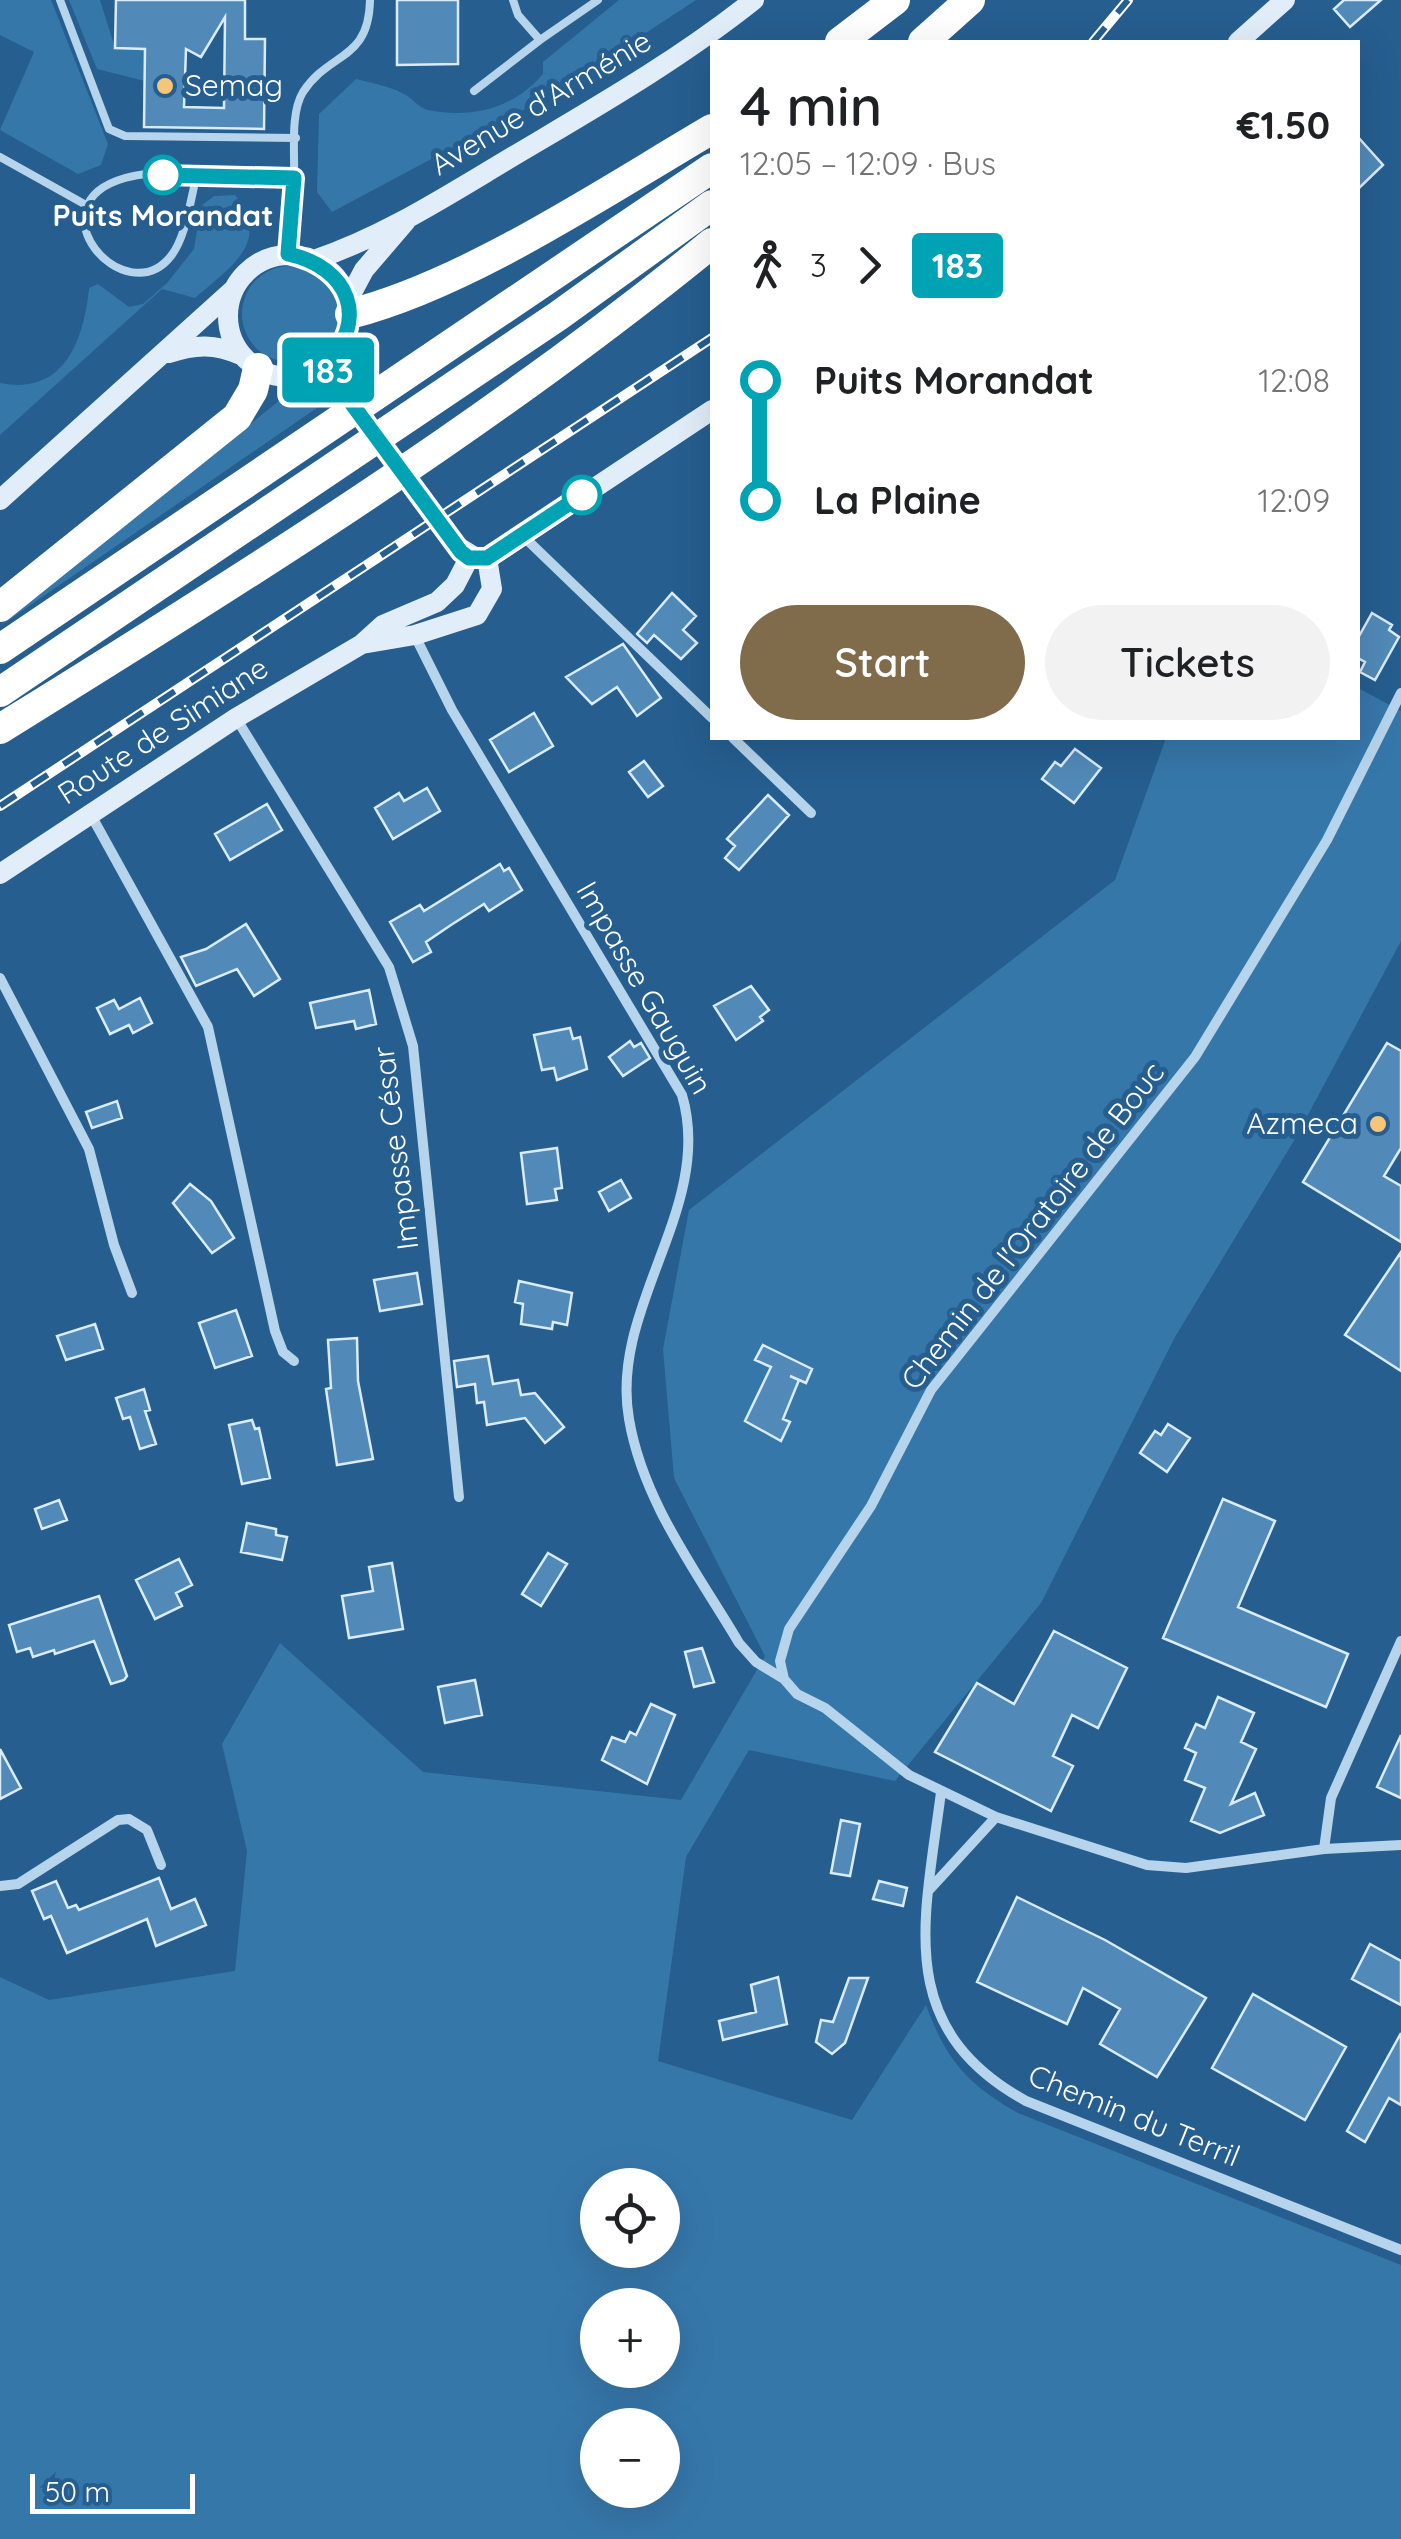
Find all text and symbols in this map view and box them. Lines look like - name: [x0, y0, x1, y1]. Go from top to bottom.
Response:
- street label: Avenue d'Arménie: [423, 21, 658, 183]
- place label: Semag: [185, 66, 283, 104]
- text: 4 min: [740, 71, 882, 140]
- marker: Semag: [154, 75, 176, 97]
- text: €1.50: [1237, 101, 1330, 149]
- text: 12:05 – 12:09 · Bus: [740, 143, 996, 183]
- marker: Puits Morandat: [144, 156, 182, 194]
- place label: Puits Morandat: [53, 196, 273, 234]
- icon: walk: [740, 238, 795, 293]
- icon: forward: [842, 238, 897, 293]
- text: 183: [932, 243, 983, 287]
- text: 3: [810, 245, 827, 285]
- line badge: 183: [270, 338, 386, 402]
- text: 183: [302, 348, 354, 392]
- text: Puits Morandat: [814, 356, 1094, 404]
- text: 12:08: [1258, 360, 1330, 400]
- unlabelled marker: [563, 476, 601, 514]
- text: La Plaine: [814, 476, 981, 524]
- text: 12:09: [1258, 480, 1330, 520]
- button: Start: [740, 605, 1025, 720]
- button: Tickets: [1045, 605, 1330, 720]
- street label: Route de Simiane: [50, 648, 275, 812]
- street label: Impasse Gauguin: [568, 874, 721, 1101]
- street label: Impasse César: [364, 1044, 426, 1252]
- street label: Chemin de l'Oratoire de Bouc: [892, 1054, 1172, 1397]
- place label: Azmeca: [1246, 1104, 1358, 1142]
- marker: Azmeca: [1367, 1113, 1389, 1135]
- street label: Chemin du Terril: [1023, 2055, 1246, 2175]
- map controls: [580, 2168, 680, 2508]
- button: locate: [580, 2168, 680, 2268]
- button: +: [580, 2288, 680, 2388]
- button: −: [580, 2408, 680, 2508]
- scale bar: [30, 2469, 195, 2514]
- text: 50 m: [45, 2474, 110, 2509]

